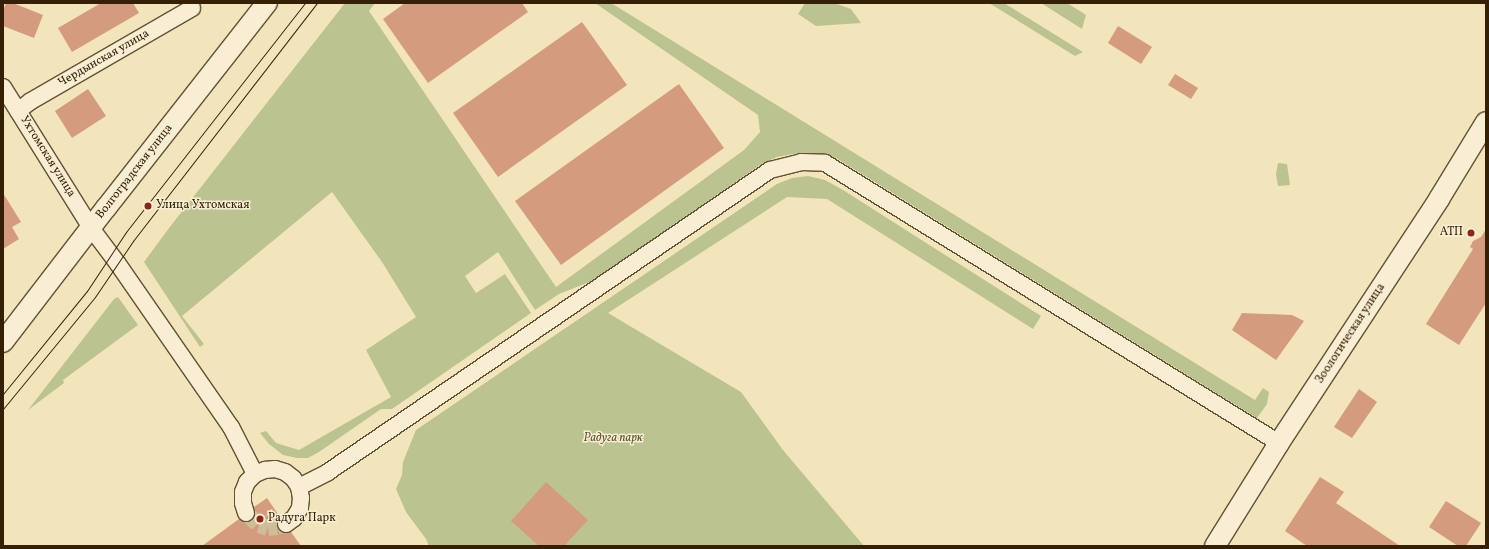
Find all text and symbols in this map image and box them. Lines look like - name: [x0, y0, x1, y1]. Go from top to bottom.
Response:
- street label: Чердынская улица: [56, 27, 152, 91]
- street label: Ухтомская улица: [16, 114, 78, 200]
- street label: Волгоградская улица: [93, 122, 177, 222]
- place label: Улица Ухтомская: [156, 199, 249, 213]
- marker: Улица Ухтомская: [143, 201, 153, 211]
- place label: АТП: [1440, 226, 1463, 240]
- marker: АТП: [1466, 228, 1476, 238]
- street label: Зоологическая улица: [1313, 281, 1389, 387]
- park label: Радуга парк: [584, 432, 642, 446]
- place label: Радуга Парк: [268, 512, 336, 526]
- marker: Радуга Парк: [255, 514, 265, 524]

